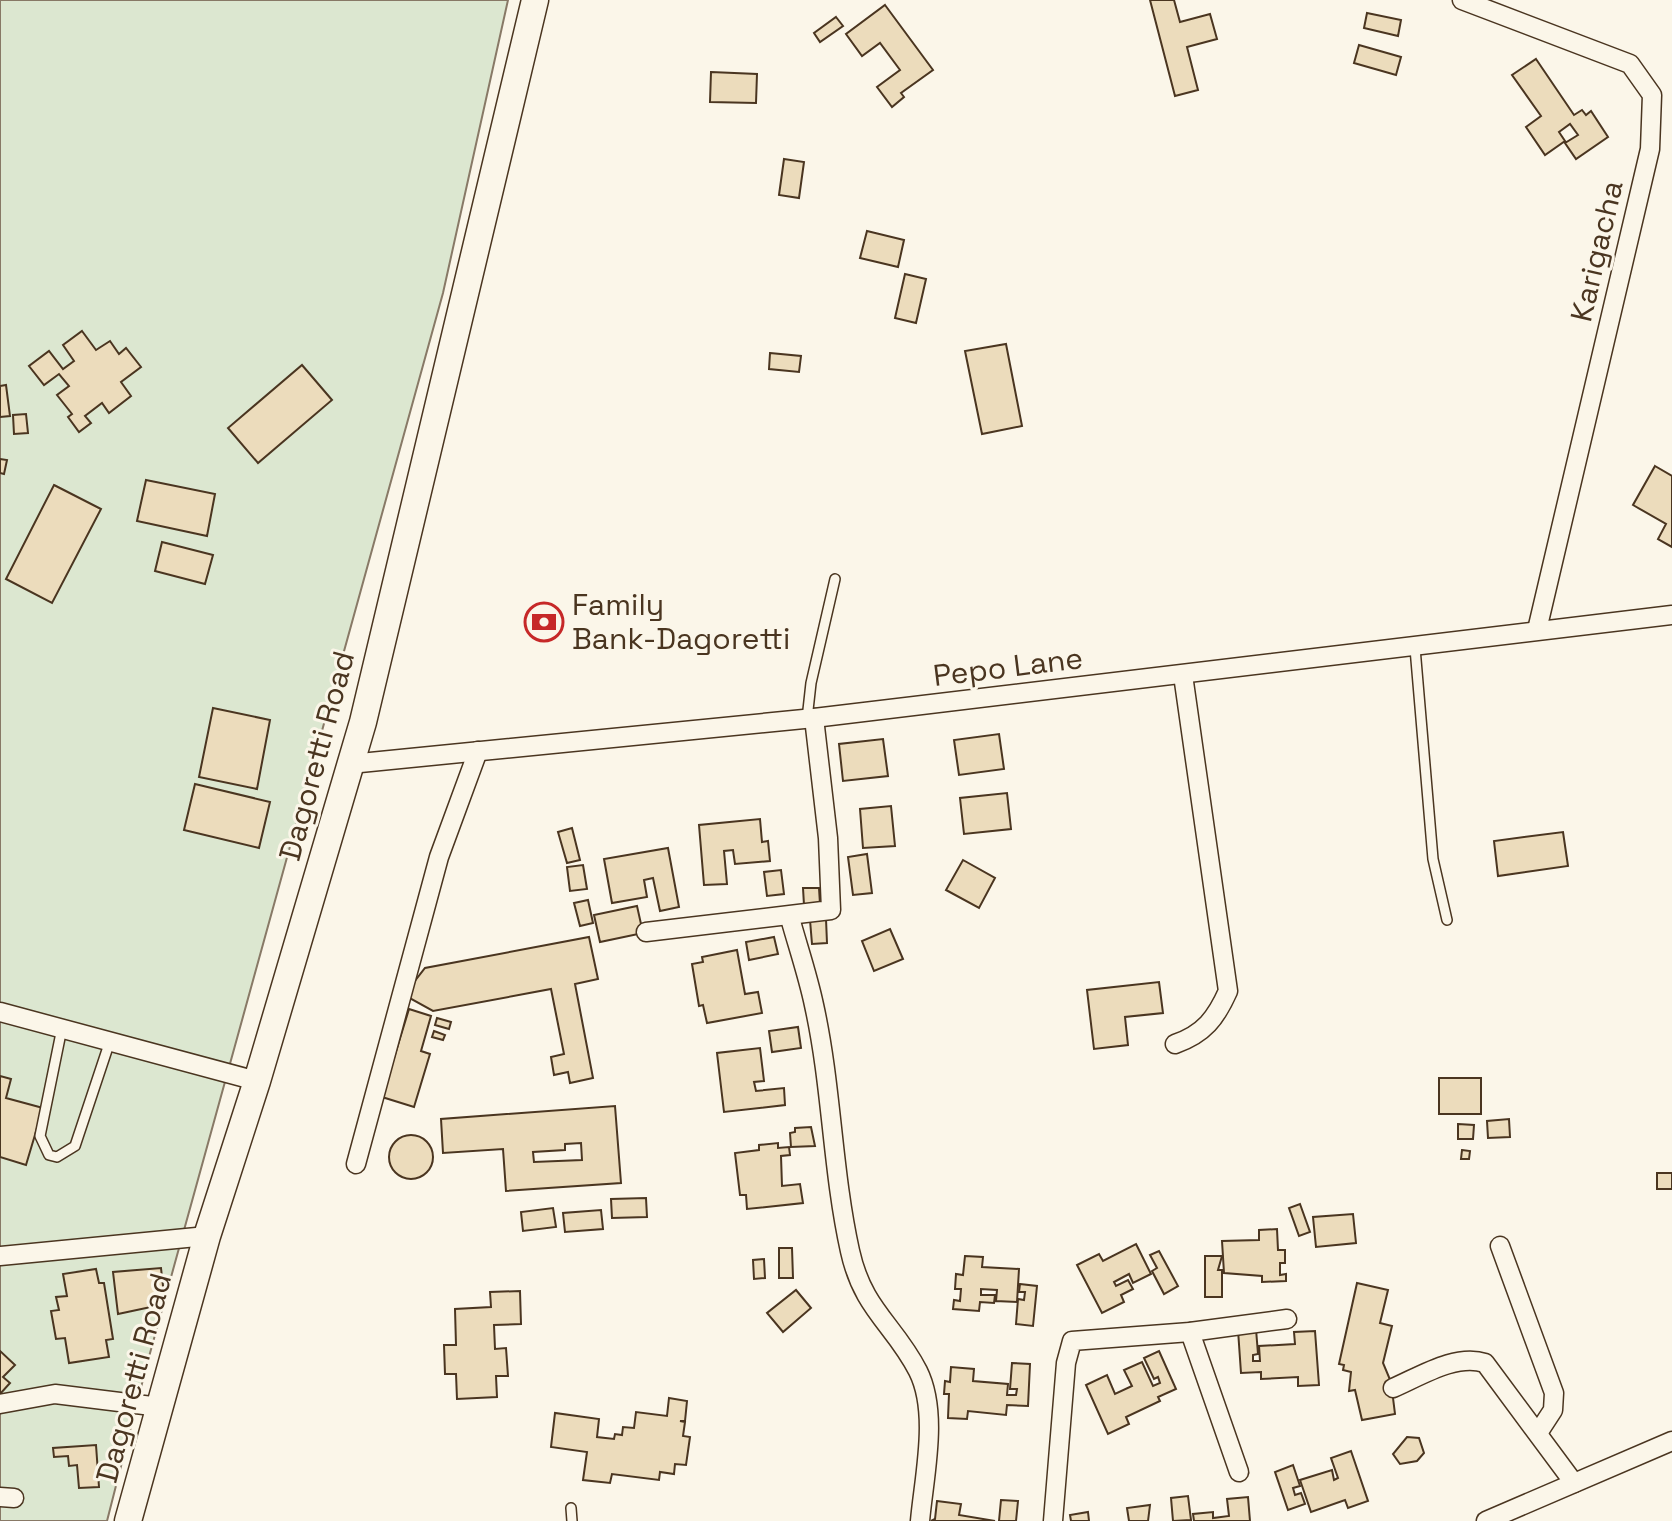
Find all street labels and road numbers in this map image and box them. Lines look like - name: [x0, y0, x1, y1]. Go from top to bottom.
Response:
- street label: Karigacha: [1561, 176, 1632, 325]
- street label: Pepo Lane: [931, 638, 1085, 695]
- street label: Dagoretti Road: [270, 647, 363, 865]
- street label: Dagoretti Road: [87, 1269, 180, 1487]

